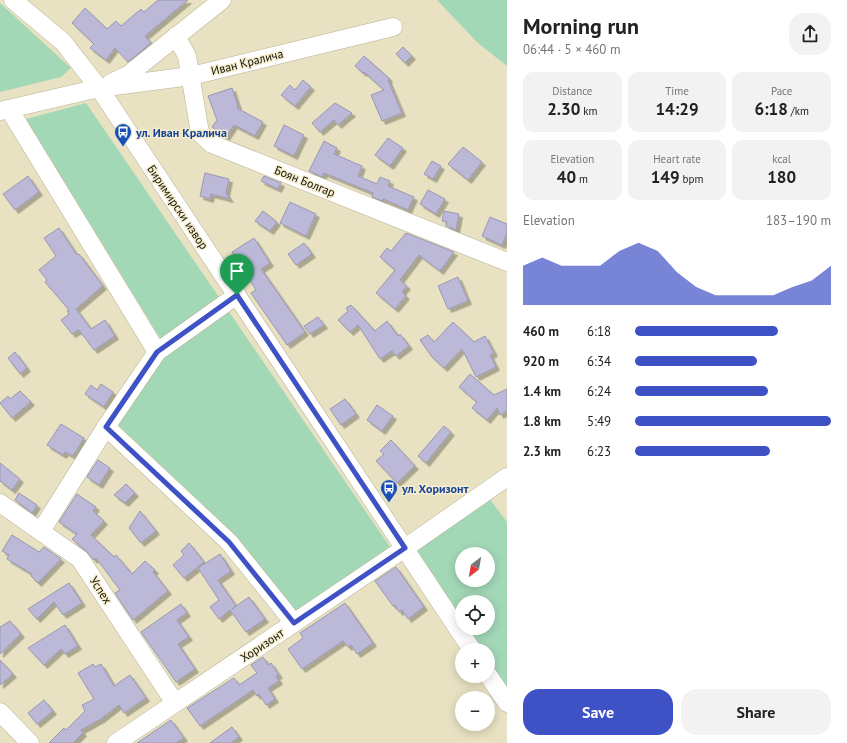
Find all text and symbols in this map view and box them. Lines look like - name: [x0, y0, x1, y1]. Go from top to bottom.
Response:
- text: Morning run: [523, 12, 639, 40]
- button: share: [789, 13, 831, 55]
- text: 06:44 · 5 × 460 m: [523, 41, 620, 58]
- street label: Иван Кралича: [209, 46, 285, 78]
- text: Distance: [552, 84, 592, 98]
- text: Time: [665, 84, 689, 98]
- text: Pace: [771, 84, 792, 98]
- text: 2.30: [547, 98, 580, 120]
- text: 14:29: [655, 98, 699, 120]
- text: 6:18: [754, 98, 788, 120]
- text: km: [580, 104, 597, 118]
- text: /km: [788, 104, 809, 118]
- bus stop icon: ул. Иван Кралича: [113, 122, 133, 147]
- place label: ул. Иван Кралича: [135, 125, 227, 140]
- text: Elevation: [550, 152, 594, 166]
- text: Heart rate: [653, 152, 701, 166]
- text: kcal: [772, 152, 791, 166]
- street label: Биримирски извор: [144, 162, 212, 252]
- street label: Боян Болгар: [272, 162, 338, 200]
- text: 40: [557, 166, 576, 188]
- text: 149: [651, 166, 680, 188]
- text: 180: [767, 166, 796, 188]
- text: m: [576, 172, 588, 186]
- text: bpm: [680, 172, 703, 186]
- text: Elevation: [523, 212, 575, 229]
- text: 183–190 m: [766, 212, 831, 229]
- pin: [220, 254, 254, 295]
- icon: arrive: [226, 260, 248, 282]
- text: 460 m: [523, 323, 559, 340]
- text: 6:18: [587, 323, 611, 340]
- text: 920 m: [523, 353, 559, 370]
- text: 6:34: [587, 353, 611, 370]
- text: 1.4 km: [523, 383, 561, 400]
- text: 6:24: [587, 383, 611, 400]
- text: 1.8 km: [523, 413, 561, 430]
- text: 5:49: [587, 413, 611, 430]
- text: 2.3 km: [523, 443, 561, 460]
- text: 6:23: [587, 443, 611, 460]
- bus stop icon: ул. Хоризонт: [379, 478, 399, 503]
- place label: ул. Хоризонт: [401, 481, 469, 496]
- north arrow: [455, 547, 495, 587]
- map controls: [455, 547, 495, 731]
- street label: Успех: [87, 573, 115, 607]
- button: locate: [455, 595, 495, 635]
- street label: Хоризонт: [237, 625, 287, 665]
- button: +: [455, 643, 495, 683]
- button: Save: [523, 689, 673, 735]
- button: Share: [681, 689, 831, 735]
- button: −: [455, 691, 495, 731]

